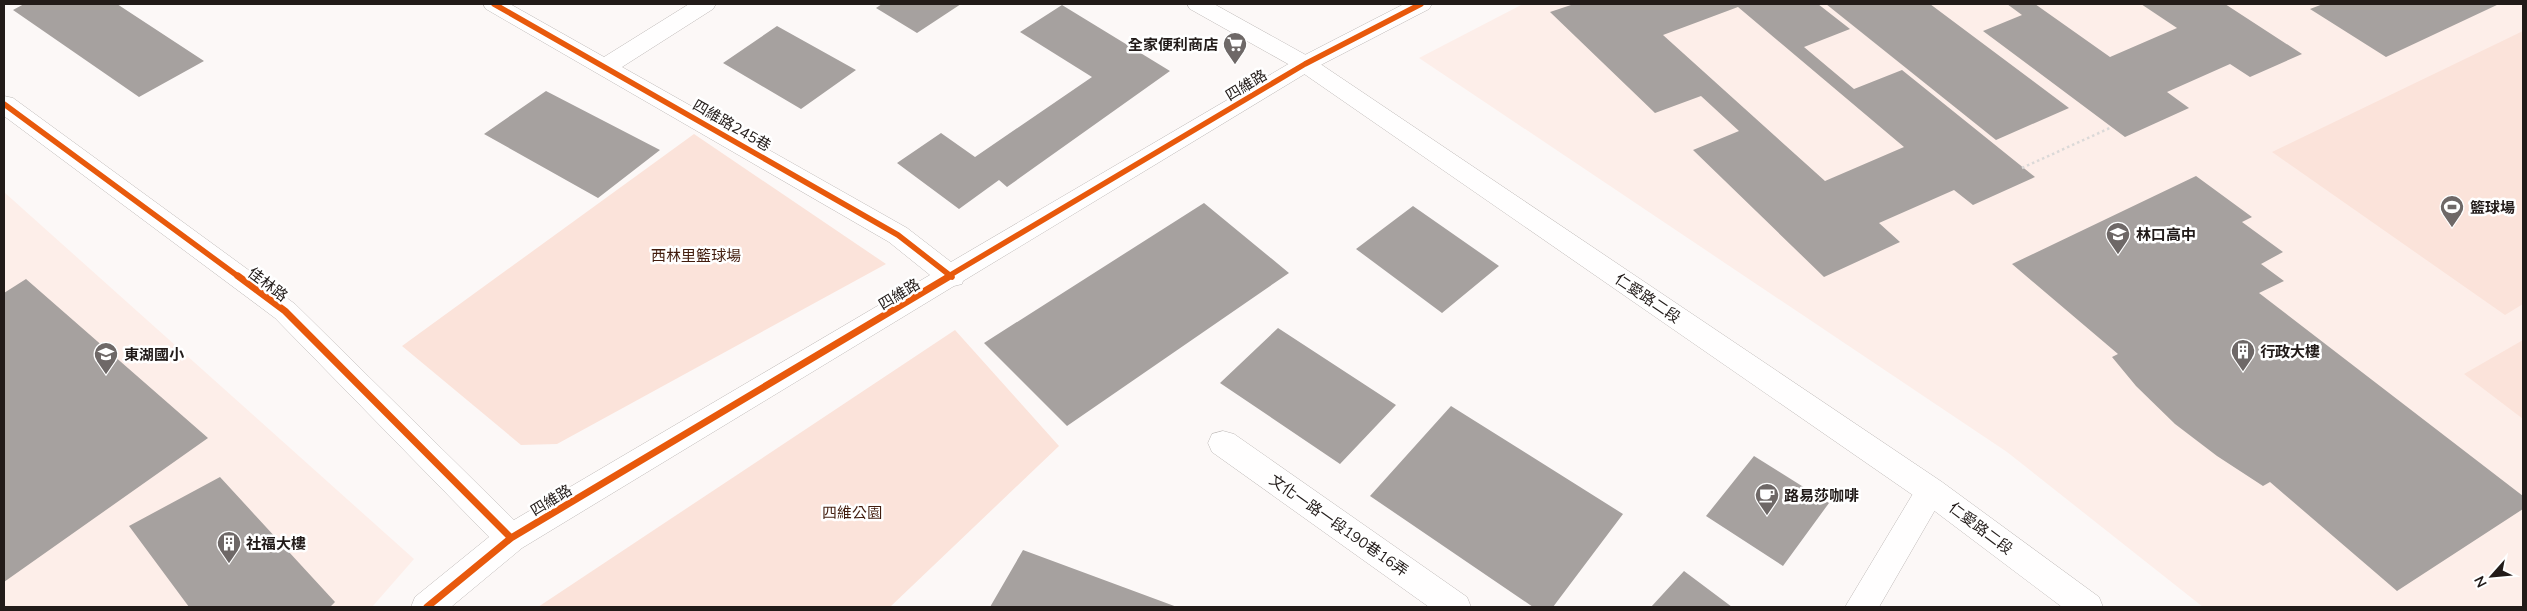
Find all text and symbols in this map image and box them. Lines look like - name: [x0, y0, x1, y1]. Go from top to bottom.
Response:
- supermarket icon: 全家便利商店: [1222, 31, 1248, 65]
- place label: 全家便利商店: [1128, 35, 1218, 54]
- street label: 四維路: [1222, 65, 1270, 105]
- street label: 四維路245巷: [690, 95, 774, 155]
- sports icon: 籃球場: [2439, 194, 2465, 228]
- place label: 籃球場: [2470, 198, 2515, 217]
- school or university icon: 林口高中: [2105, 221, 2131, 255]
- place label: 林口高中: [2136, 225, 2196, 244]
- park label: 西林里籃球場: [651, 246, 741, 265]
- street label: 佳林路: [244, 263, 292, 305]
- street label: 仁愛路二段: [1612, 269, 1684, 327]
- street label: 四維路: [875, 274, 923, 314]
- building icon: 行政大樓: [2230, 338, 2256, 372]
- school or university icon: 東湖國小: [93, 341, 119, 375]
- place label: 行政大樓: [2260, 342, 2320, 361]
- place label: 東湖國小: [124, 345, 185, 364]
- street label: 文化一路一段190巷16弄: [1266, 470, 1412, 580]
- street label: 四維路: [527, 480, 575, 520]
- cafe icon: 路易莎咖啡: [1754, 482, 1780, 516]
- place label: 路易莎咖啡: [1784, 486, 1859, 505]
- street label: 仁愛路二段: [1945, 498, 2017, 558]
- park label: 四維公園: [822, 503, 882, 522]
- building icon: 社福大樓: [216, 530, 242, 564]
- place label: 社福大樓: [246, 534, 306, 553]
- north arrow: [2467, 551, 2517, 601]
- text: N: [2470, 573, 2491, 591]

